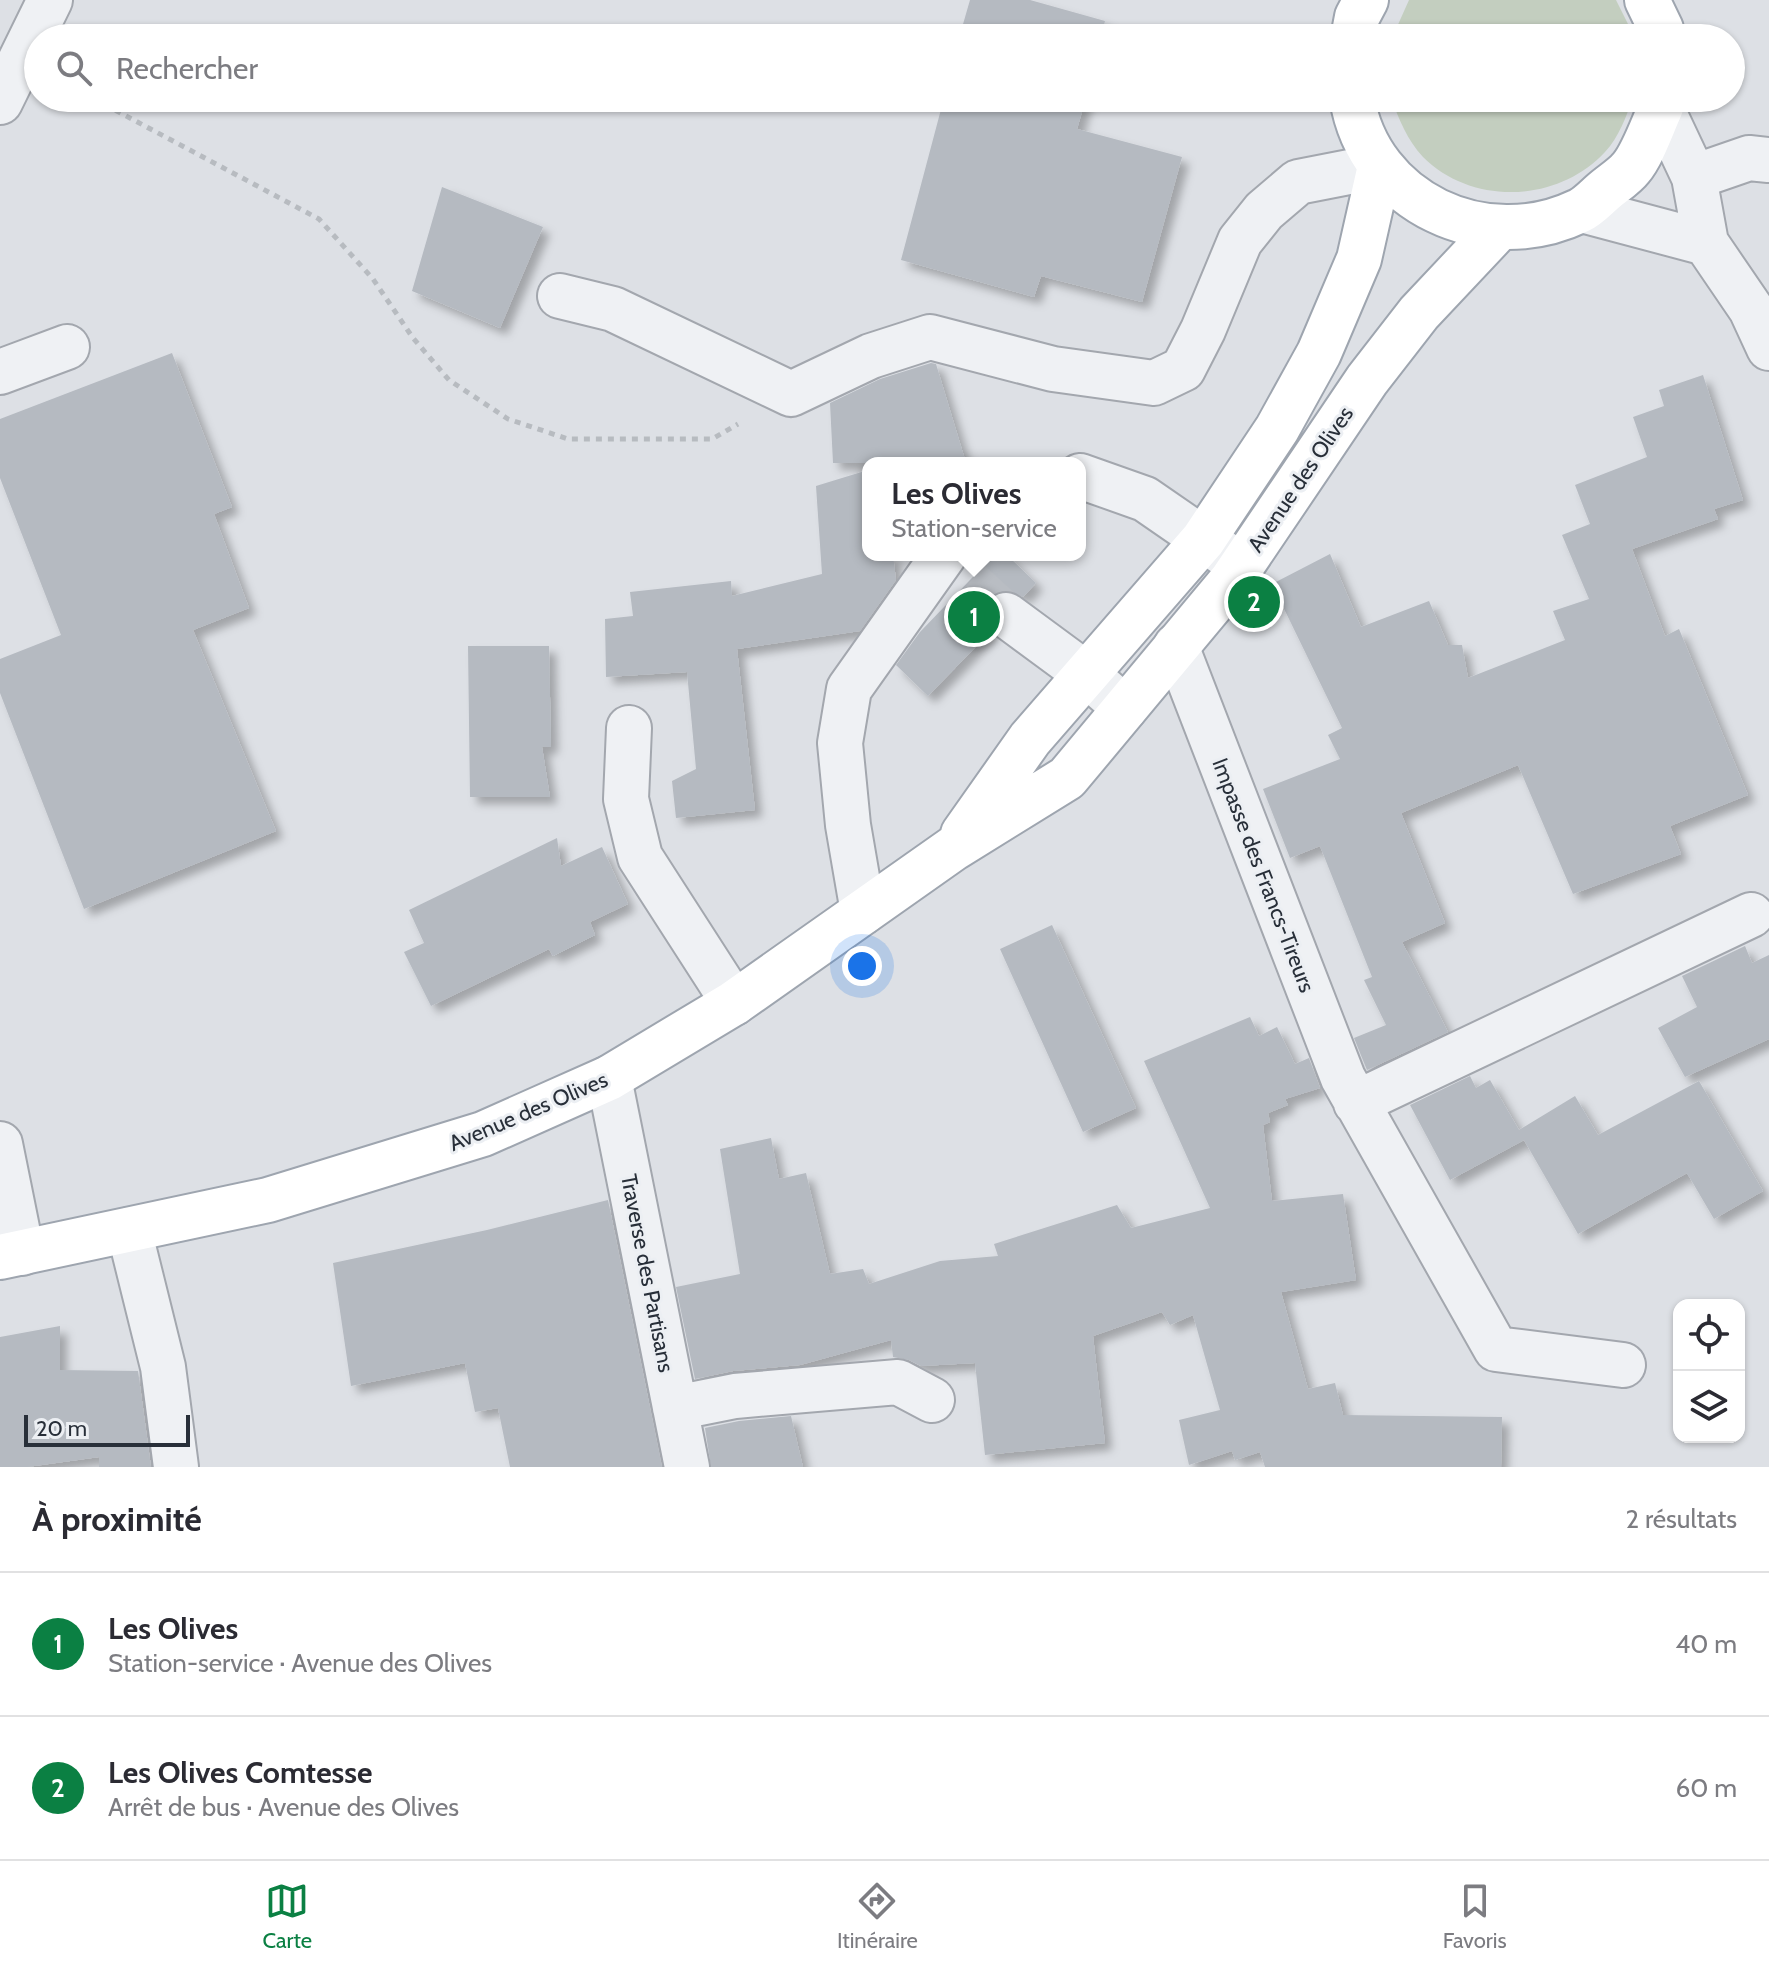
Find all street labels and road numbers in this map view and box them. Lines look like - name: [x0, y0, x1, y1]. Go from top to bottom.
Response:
- street label: Avenue des Olives: [1242, 401, 1359, 557]
- street label: Impasse des Francs-Tireurs: [1206, 754, 1321, 996]
- street label: Avenue des Olives: [445, 1066, 612, 1157]
- street label: Traverse des Partisans: [615, 1172, 680, 1375]

